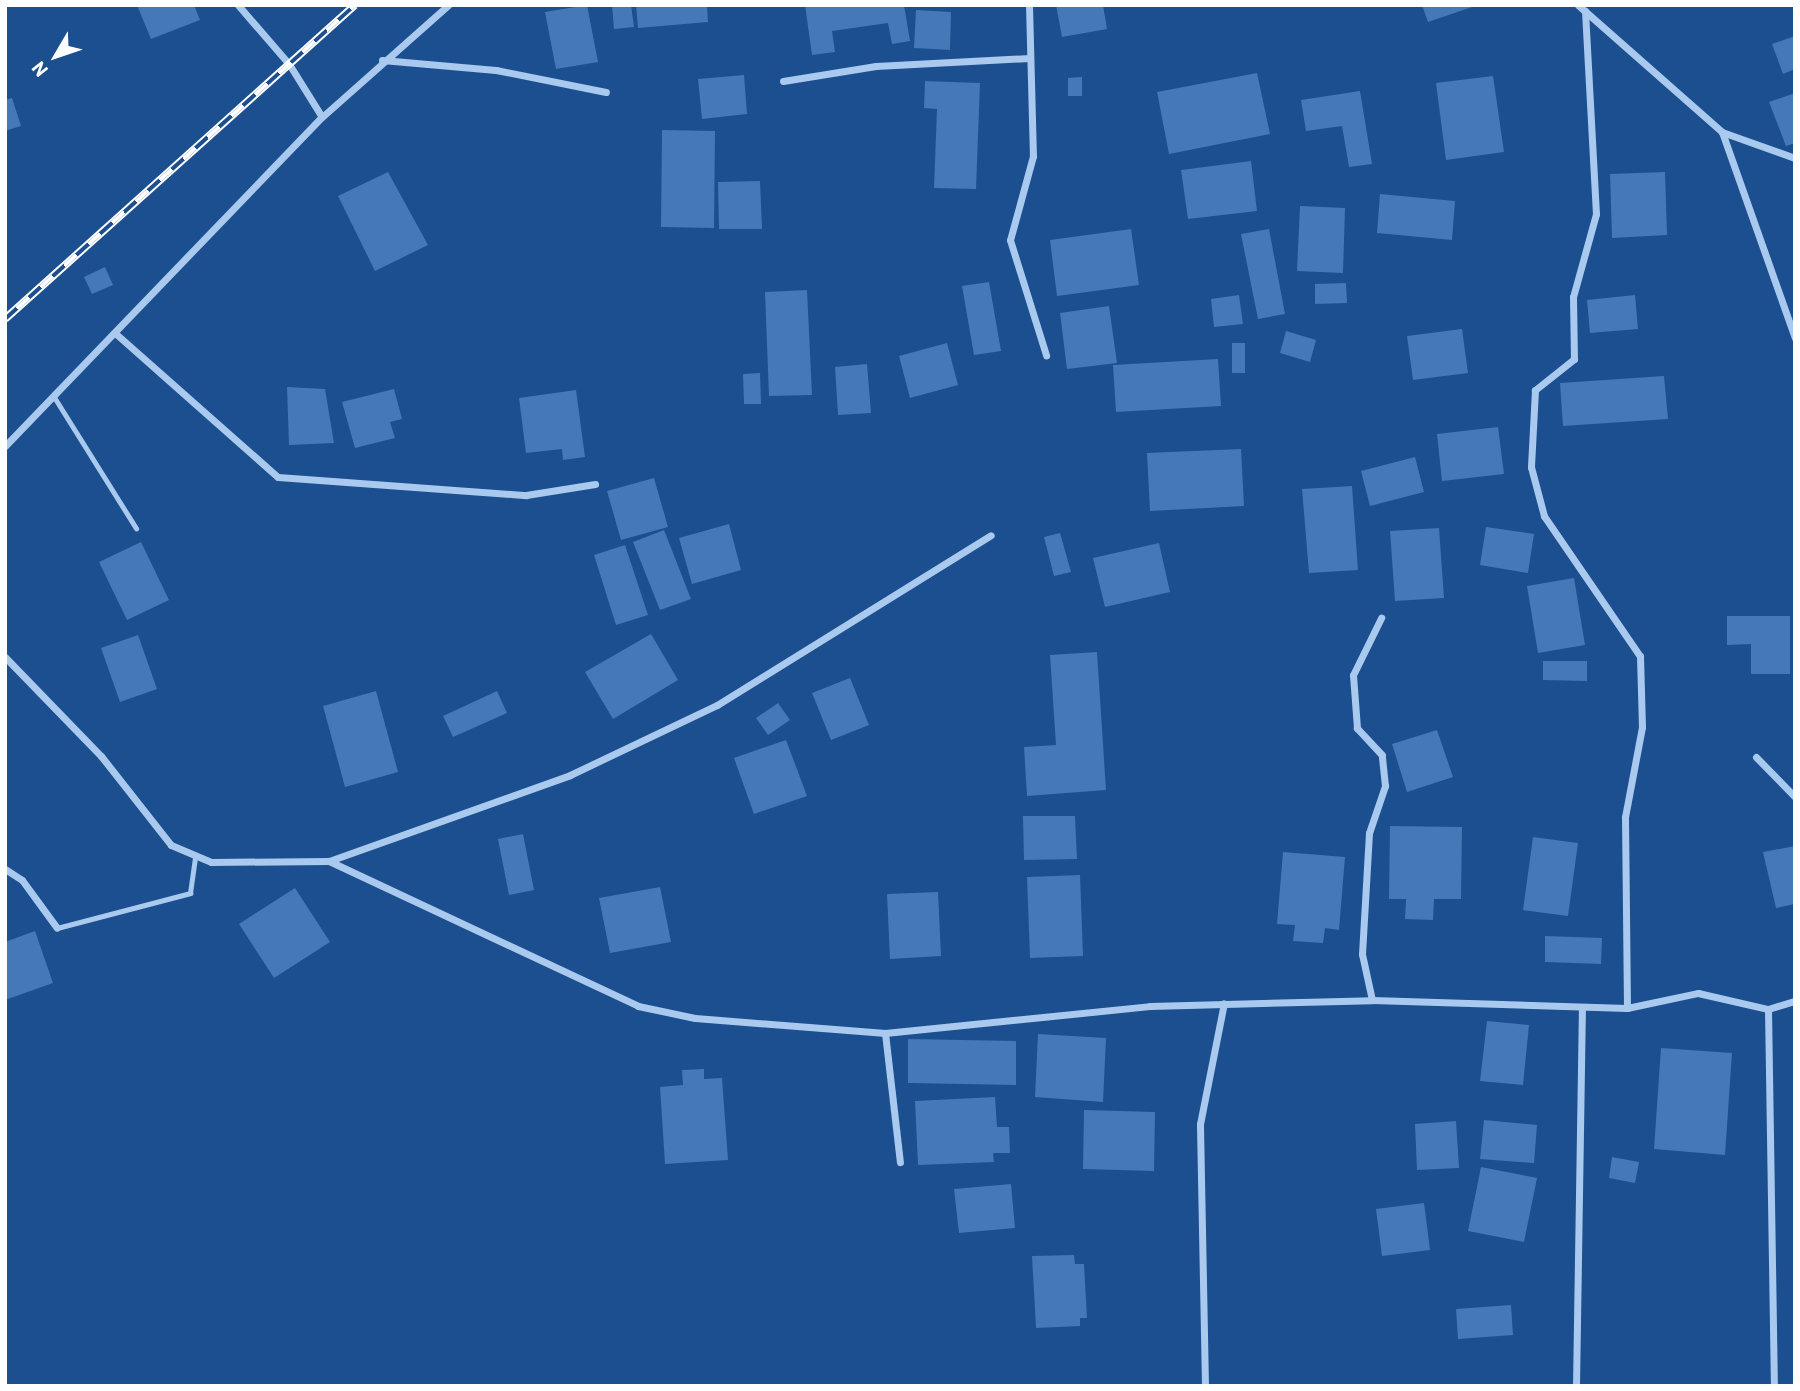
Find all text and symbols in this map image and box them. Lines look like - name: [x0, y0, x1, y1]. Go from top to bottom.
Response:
- north arrow: [21, 21, 91, 91]
- text: N: [26, 57, 52, 82]

